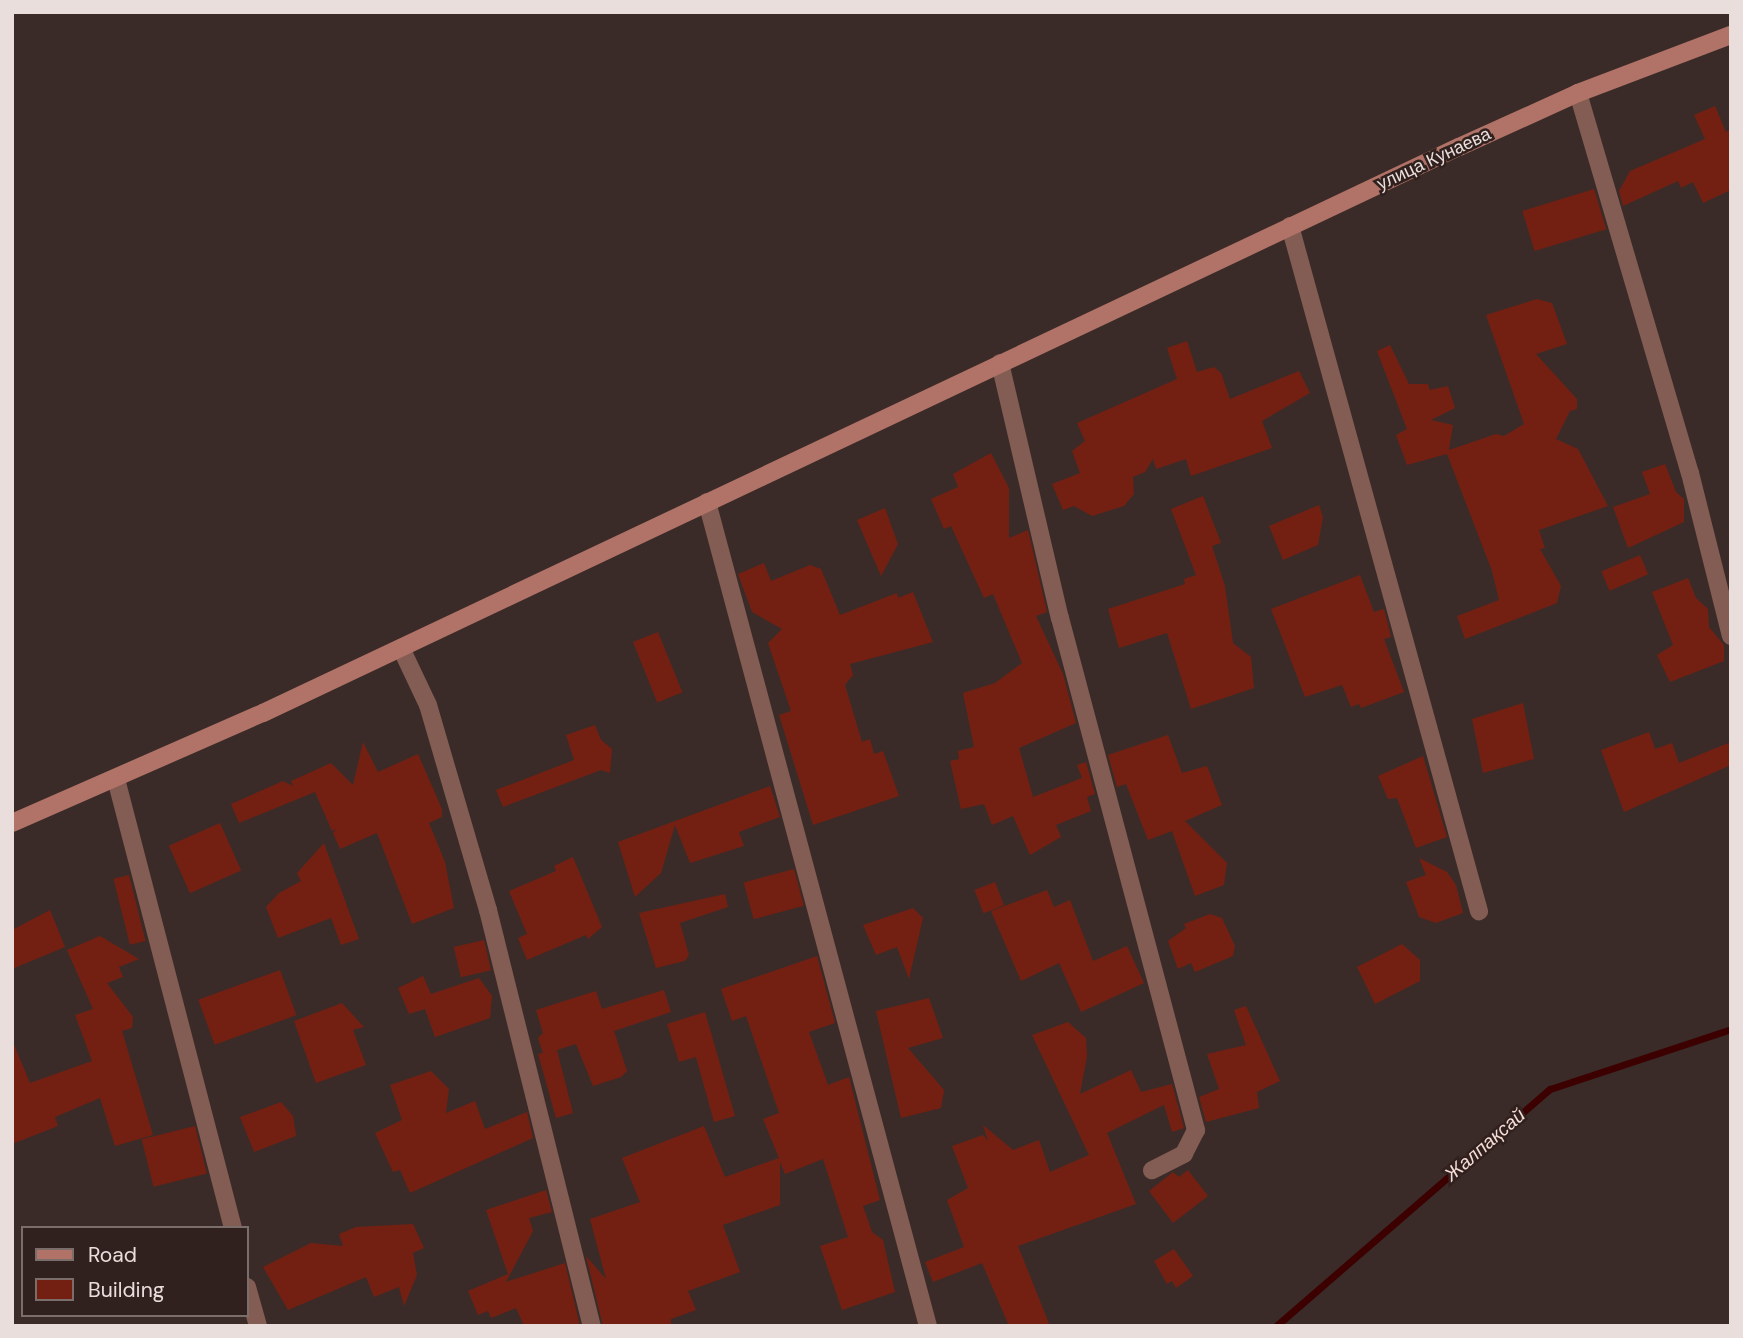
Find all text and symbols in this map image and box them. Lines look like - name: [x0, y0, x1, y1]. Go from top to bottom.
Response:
- street label: улица Кунаева: [1374, 123, 1494, 195]
- water label: Жалпақсай: [1440, 1104, 1530, 1186]
- legend: [21, 1226, 248, 1317]
- text: Road: [88, 1241, 137, 1269]
- text: Building: [88, 1276, 164, 1304]

